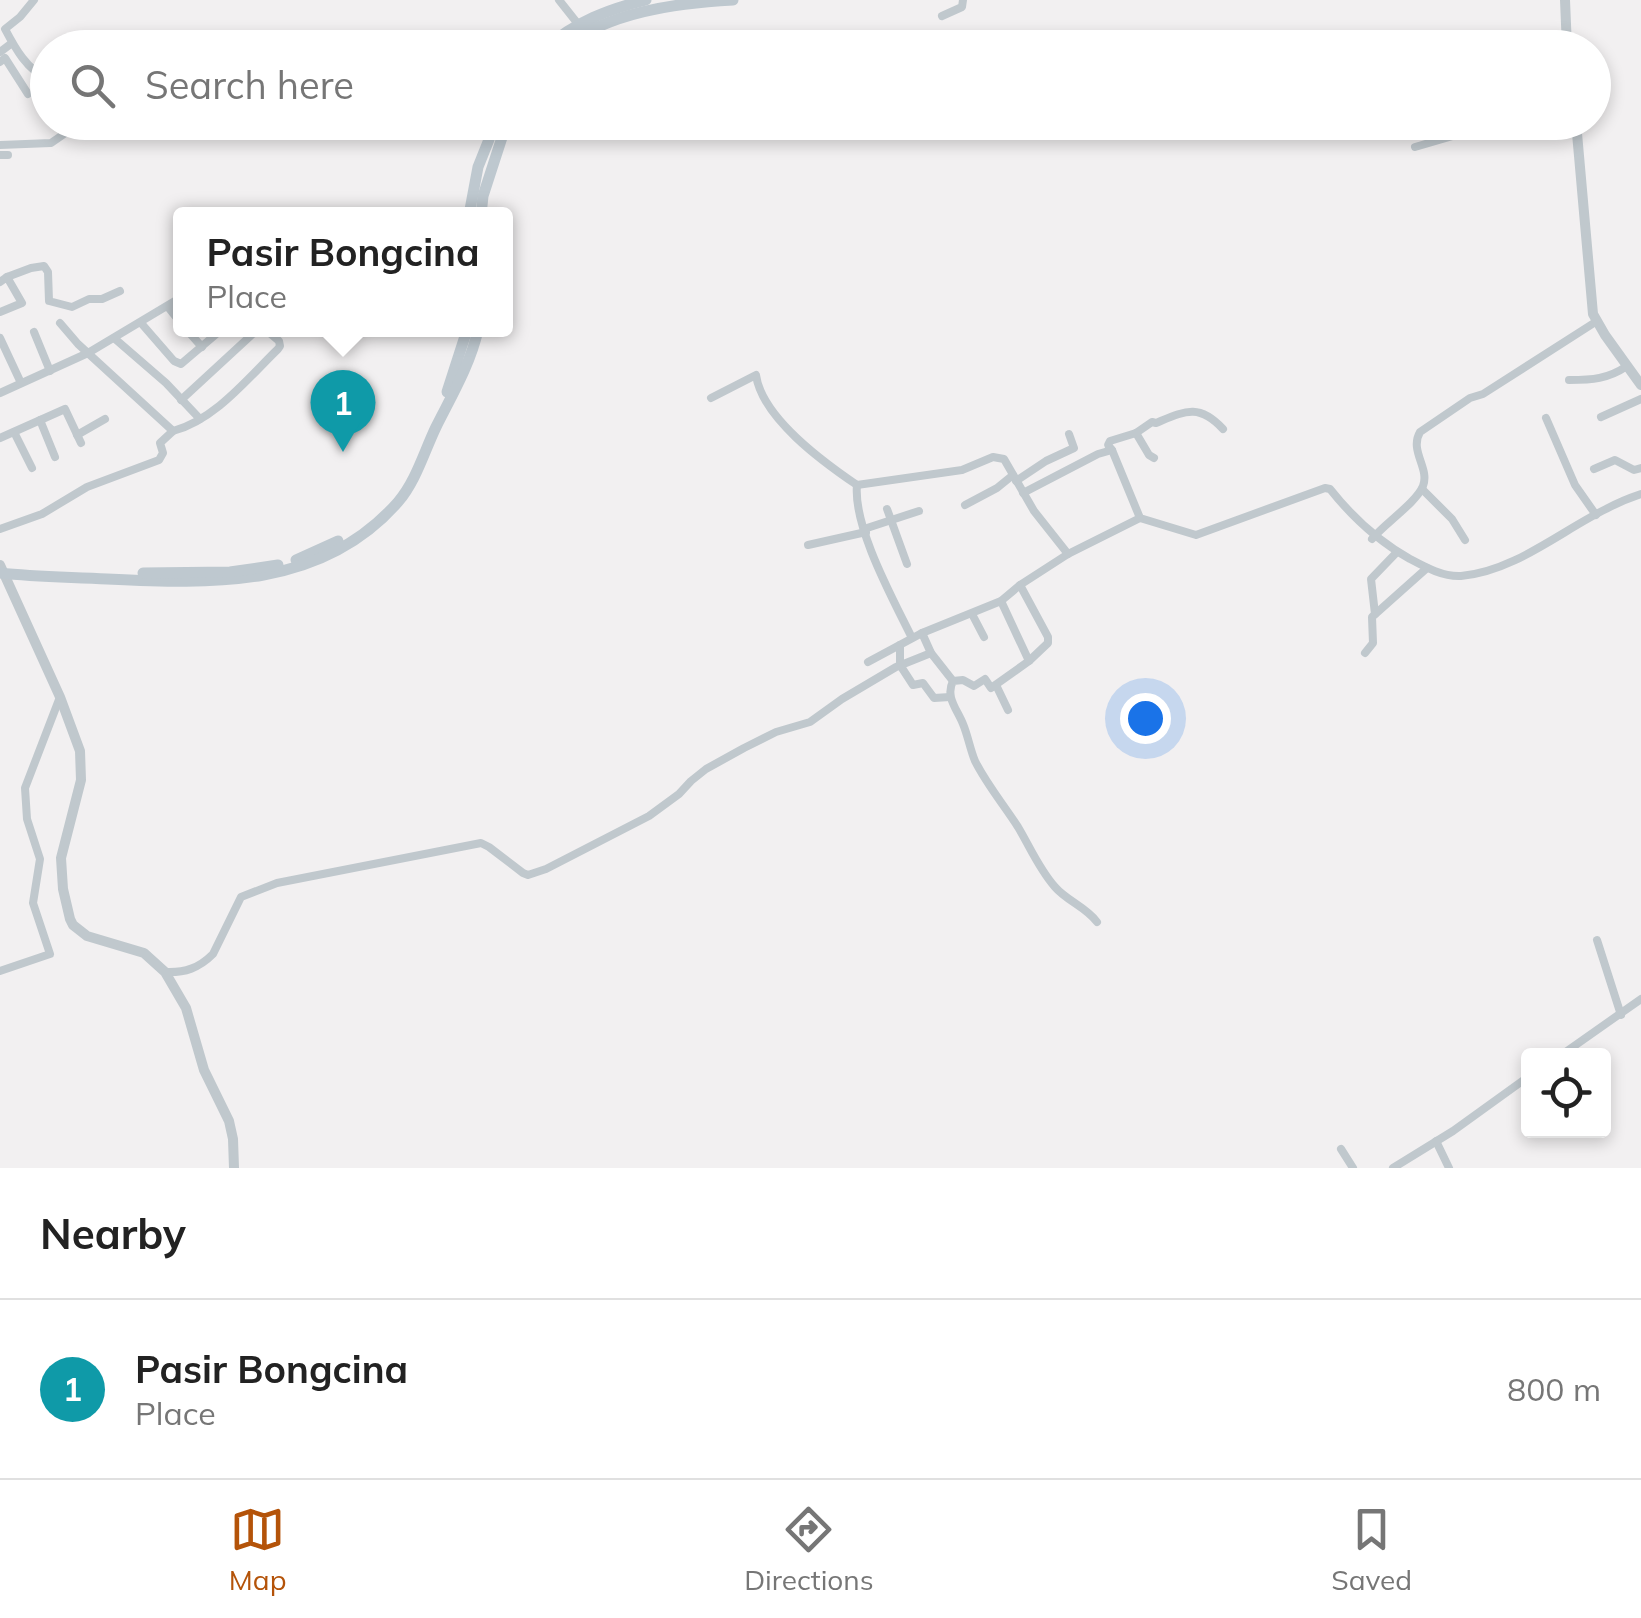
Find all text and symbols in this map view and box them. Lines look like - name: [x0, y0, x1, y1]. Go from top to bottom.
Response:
- search box: [30, 30, 1611, 140]
- icon: search: [65, 58, 120, 113]
- text: Search here: [145, 61, 354, 109]
- popup: [173, 207, 513, 337]
- text: Pasir Bongcina: [206, 228, 480, 276]
- text: Place: [206, 276, 287, 316]
- pin: 1: [310, 370, 376, 452]
- your location: [1120, 693, 1171, 744]
- map controls: [1521, 1048, 1611, 1138]
- button: locate: [1521, 1048, 1611, 1138]
- text: Nearby: [40, 1207, 186, 1260]
- text: Pasir Bongcina: [135, 1345, 408, 1393]
- text: 1: [63, 1369, 82, 1409]
- text: 800 m: [1507, 1369, 1601, 1409]
- text: Place: [135, 1393, 216, 1433]
- tab: Map: [229, 1502, 286, 1597]
- tab: Directions: [744, 1502, 874, 1597]
- tab: Saved: [1331, 1502, 1412, 1597]

